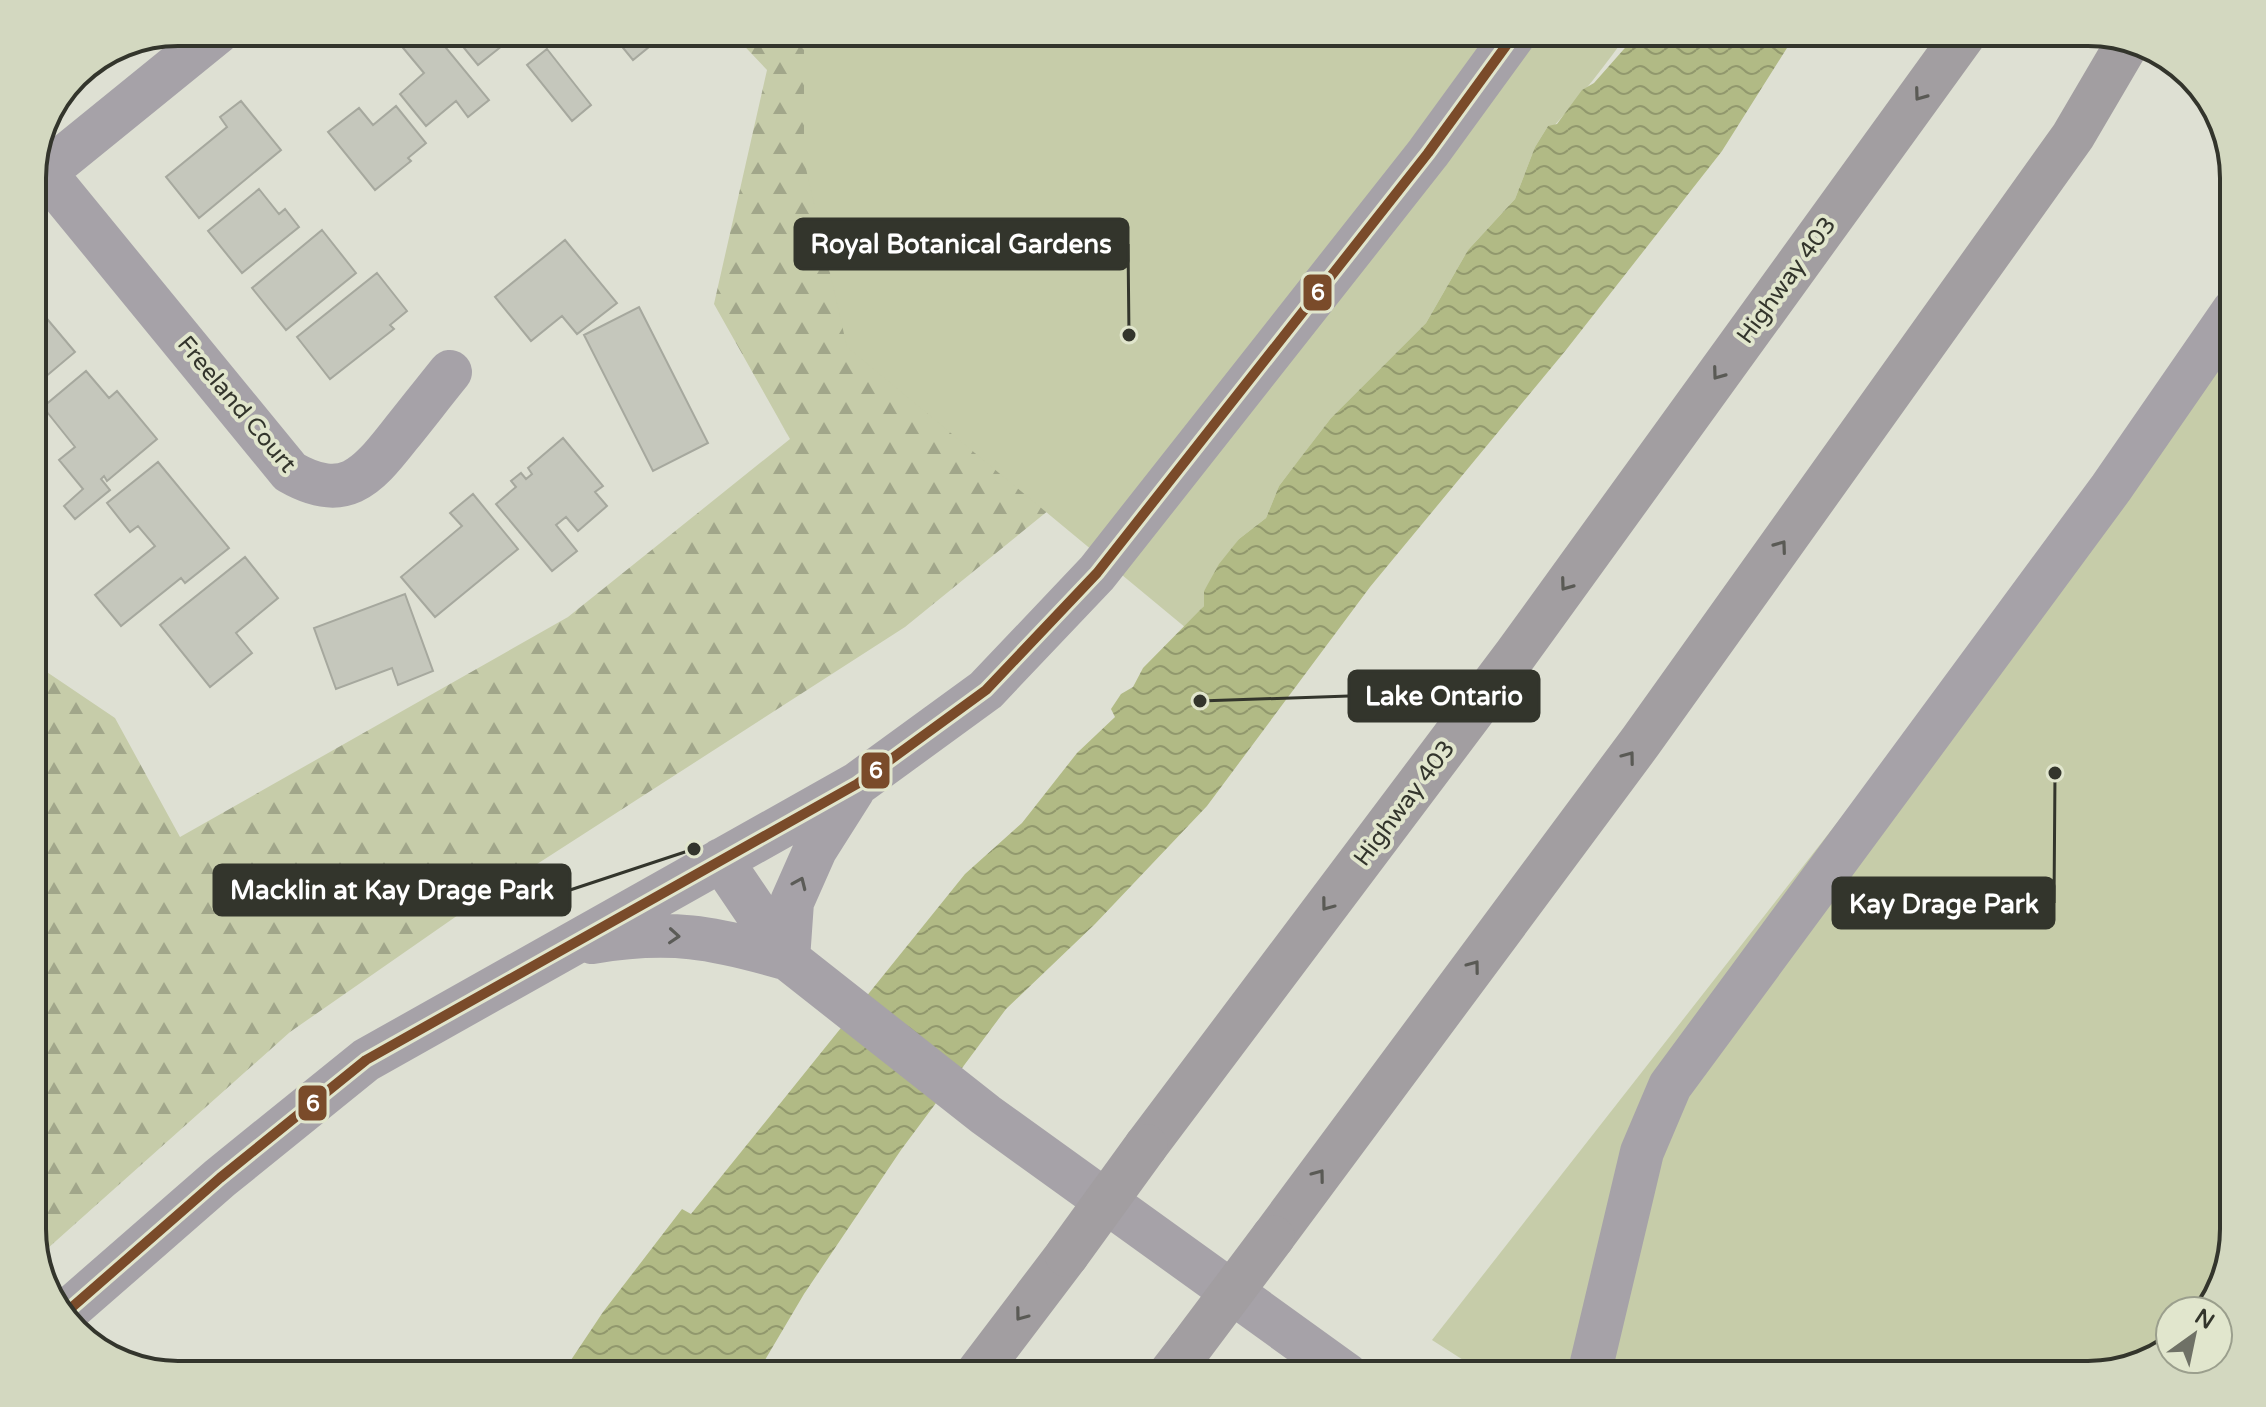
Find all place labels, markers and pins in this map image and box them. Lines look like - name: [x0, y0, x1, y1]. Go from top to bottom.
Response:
- callout: Royal Botanical Gardens: [795, 219, 1128, 269]
- callout: Lake Ontario: [1349, 671, 1539, 721]
- callout: Macklin at Kay Drage Park: [214, 865, 570, 915]
- callout: Kay Drage Park: [1833, 878, 2054, 928]

